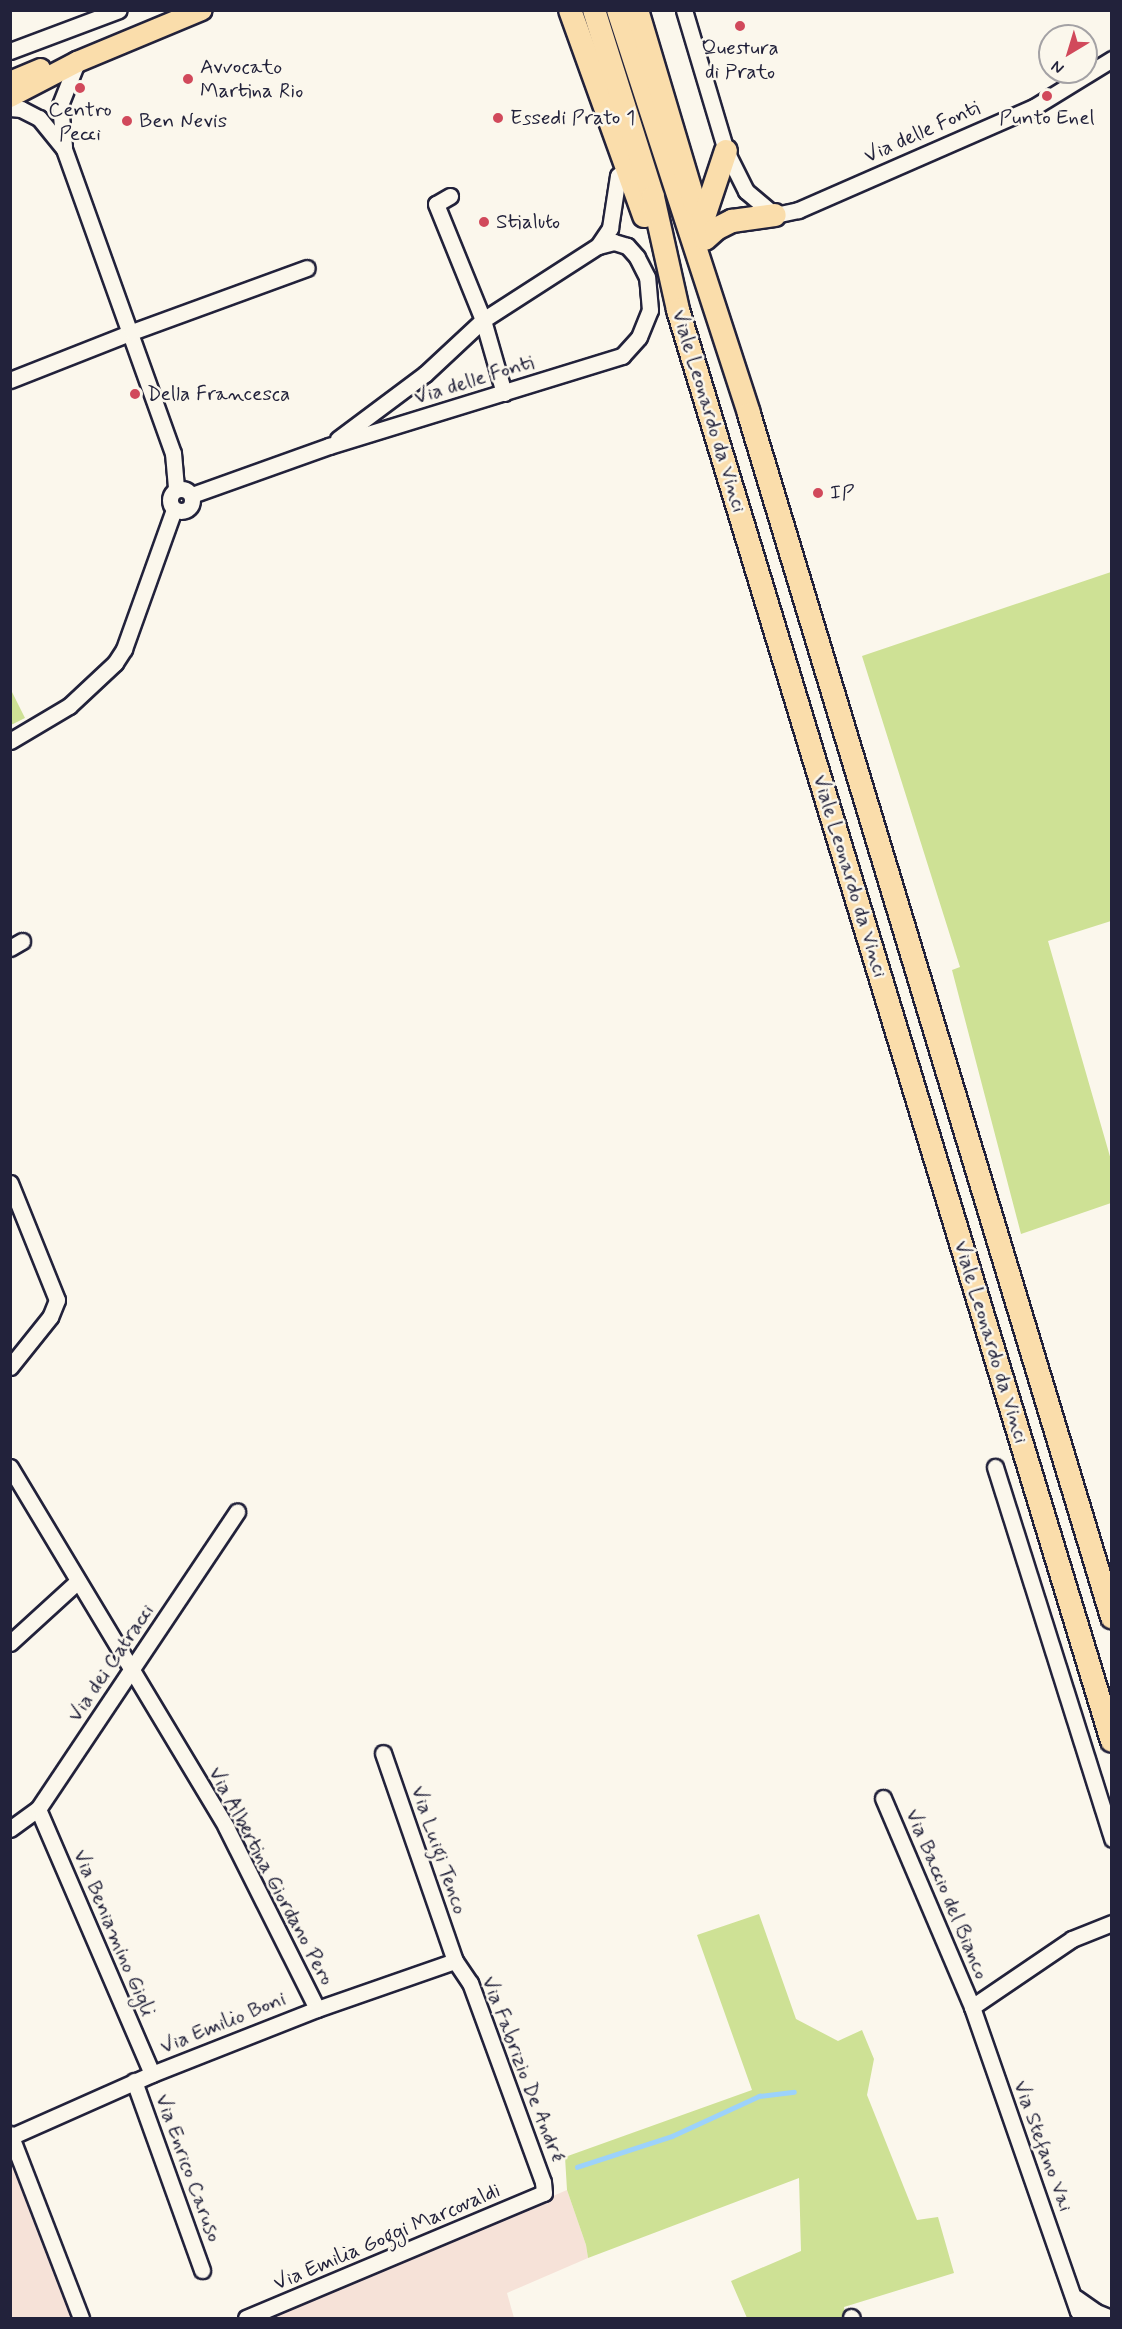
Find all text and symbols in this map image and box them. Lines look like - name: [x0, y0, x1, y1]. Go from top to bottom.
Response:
- marker: Questura di Prato: [733, 19, 747, 33]
- north arrow: [1038, 24, 1098, 84]
- place label: Questura di Prato: [701, 35, 779, 85]
- place label: Avvocato Martina Rio: [200, 54, 304, 104]
- text: N: [1047, 55, 1069, 79]
- marker: Avvocato Martina Rio: [181, 72, 195, 86]
- marker: Centro Pecci: [73, 81, 87, 95]
- marker: Punto Enel: [1040, 89, 1054, 103]
- street label: Via delle Fonti: [860, 95, 984, 169]
- place label: Centro Pecci: [48, 97, 112, 147]
- place label: Essedi Prato 1: [510, 105, 635, 131]
- place label: Punto Enel: [1000, 105, 1094, 131]
- place label: Ben Nevis: [139, 108, 227, 134]
- marker: Essedi Prato 1: [491, 111, 505, 125]
- marker: Ben Nevis: [120, 114, 134, 128]
- place label: Stialuto: [496, 209, 560, 235]
- marker: Stialuto: [477, 215, 491, 229]
- street label: Viale Leonardo da Vinci: [667, 308, 751, 514]
- street label: Via delle Fonti: [411, 350, 537, 410]
- place label: Della Francesca: [147, 381, 291, 407]
- marker: Della Francesca: [128, 387, 142, 401]
- place label: IP: [830, 480, 854, 506]
- marker: IP: [811, 486, 825, 500]
- street label: Viale Leonardo da Vinci: [808, 773, 892, 979]
- street label: Viale Leonardo da Vinci: [949, 1239, 1033, 1445]
- street label: Via dei Catracci: [62, 1599, 160, 1727]
- street label: Via Albertina Giordano Pero: [202, 1762, 340, 1990]
- street label: Via Luigi Tenco: [406, 1785, 472, 1915]
- street label: Via Baccio del Bianco: [900, 1806, 994, 1982]
- street label: Via Beniamino Gigli: [67, 1845, 161, 2021]
- street label: Via Fabrizio De André: [476, 1973, 570, 2165]
- street label: Via Emilio Boni: [156, 1986, 290, 2060]
- street label: Via Stefano Vai: [1008, 2078, 1078, 2214]
- street label: Via Enrico Caruso: [150, 2093, 226, 2243]
- street label: Via Emilia Goggi Marcovaldi: [269, 2178, 505, 2296]

